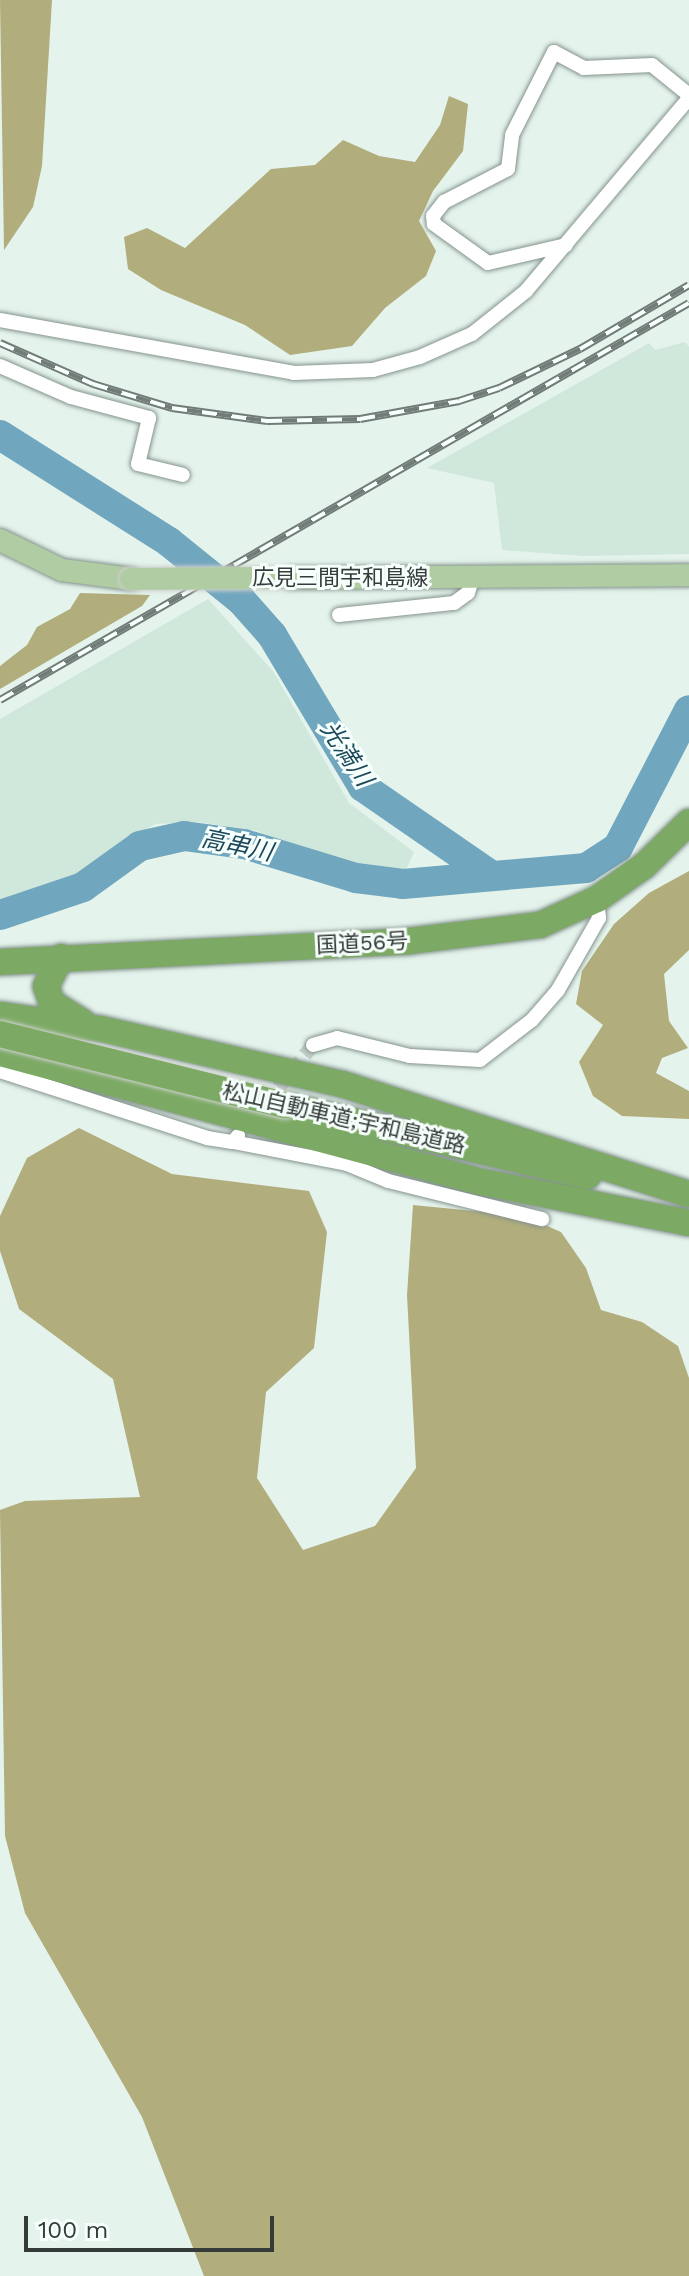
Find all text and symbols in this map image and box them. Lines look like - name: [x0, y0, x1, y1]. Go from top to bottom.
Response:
- street label: 広見三間宇和島線: [252, 565, 428, 591]
- water label: 光満川: [314, 716, 378, 792]
- water label: 高串川: [199, 824, 275, 868]
- street label: 国道56号: [315, 927, 409, 959]
- street label: 松山自動車道;宇和島道路: [220, 1077, 468, 1159]
- scale bar: [28, 2200, 278, 2250]
- text: 100 m: [38, 2216, 108, 2244]

